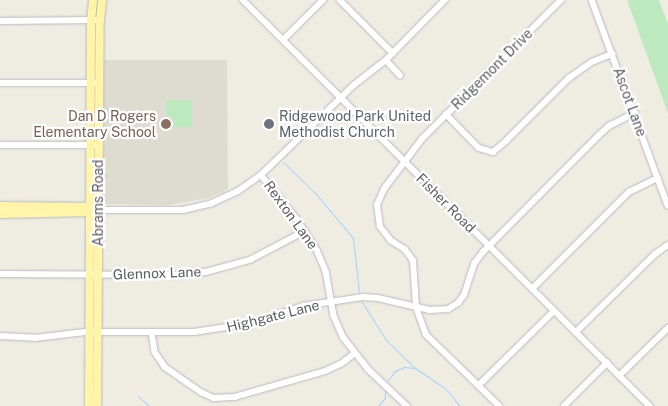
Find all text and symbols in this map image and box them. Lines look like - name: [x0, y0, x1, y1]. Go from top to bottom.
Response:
- street label: Ridgemont Drive: [448, 25, 536, 113]
- street label: Ascot Lane: [610, 65, 650, 139]
- place label: Dan D Rogers Elementary School: [33, 108, 156, 140]
- place label: Ridgewood Park United Methodist Church: [279, 108, 431, 140]
- marker: Dan D Rogers Elementary School: [160, 118, 172, 130]
- marker: Ridgewood Park United Methodist Church: [263, 118, 275, 130]
- street label: Abrams Road: [90, 160, 106, 246]
- street label: Fisher Road: [413, 170, 479, 236]
- street label: Rexton Lane: [261, 177, 321, 253]
- street label: Glennox Lane: [112, 263, 202, 283]
- street label: Highgate Lane: [225, 296, 321, 336]

